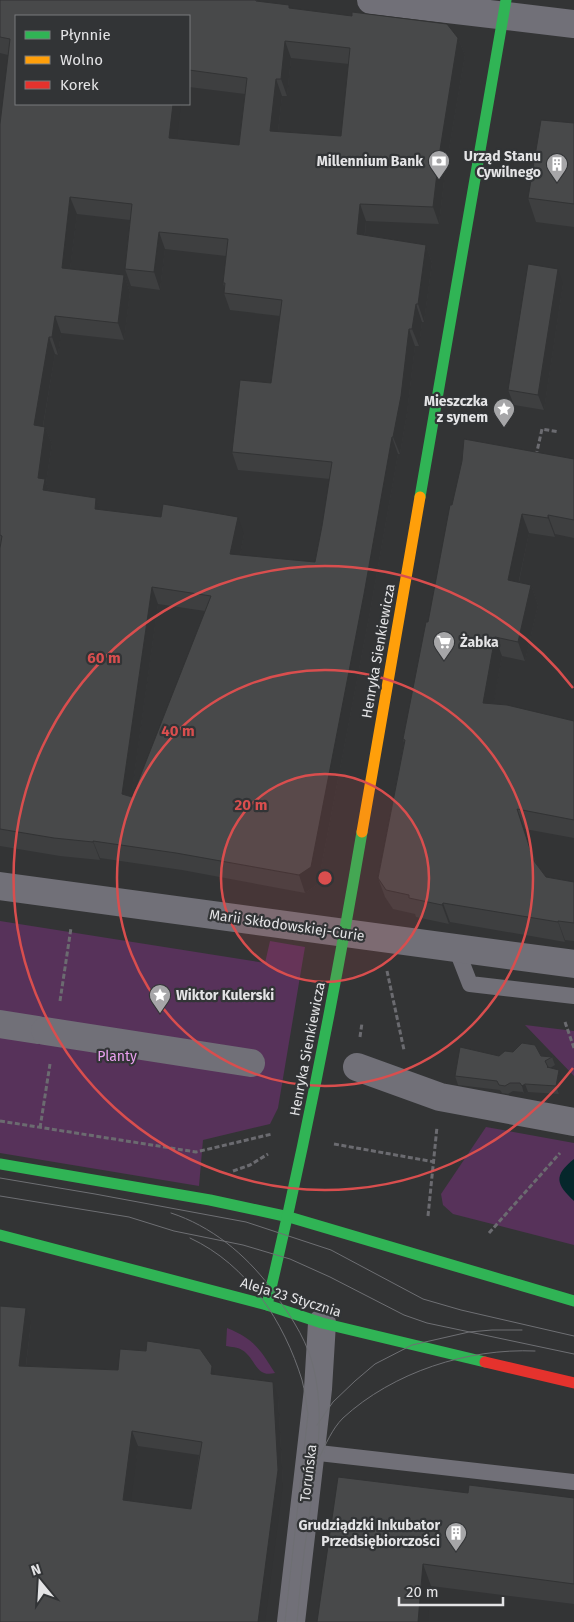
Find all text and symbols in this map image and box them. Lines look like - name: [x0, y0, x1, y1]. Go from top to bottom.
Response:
- legend: [15, 15, 190, 105]
- text: Płynnie: [60, 26, 111, 44]
- text: Wolno: [60, 51, 103, 69]
- text: Korek: [60, 76, 99, 94]
- place label: Urząd Stanu Cywilnego: [464, 148, 541, 181]
- bank icon: Millennium Bank: [427, 149, 451, 180]
- building icon: Urząd Stanu Cywilnego: [545, 152, 569, 183]
- place label: Millennium Bank: [317, 153, 423, 170]
- place label: Mieszczka z synem: [424, 393, 488, 426]
- place icon: Mieszczka z synem: [492, 397, 516, 428]
- street label: Henryka Sienkiewicza: [358, 582, 399, 720]
- supermarket icon: Żabka: [432, 630, 456, 661]
- place label: Żabka: [460, 633, 499, 651]
- text: 60 m: [87, 649, 121, 667]
- text: 40 m: [161, 722, 195, 740]
- text: 20 m: [235, 796, 267, 814]
- centre of rings: [316, 869, 334, 887]
- street label: Marii Skłodowskiej-Curie: [208, 906, 366, 945]
- street label: Henryka Sienkiewicza: [286, 981, 329, 1118]
- place icon: Wiktor Kulerski: [148, 983, 172, 1014]
- place label: Wiktor Kulerski: [176, 987, 274, 1004]
- park label: Planty: [97, 1048, 137, 1065]
- street label: Aleja 23 Stycznia: [238, 1274, 343, 1321]
- street label: Toruńska: [297, 1443, 320, 1503]
- place label: Grudziądzki Inkubator Przedsiębiorczości: [298, 1517, 440, 1550]
- building icon: Grudziądzki Inkubator Przedsiębiorczości: [444, 1521, 468, 1552]
- north arrow: [15, 1557, 65, 1607]
- text: N: [29, 1561, 43, 1580]
- scale bar: [399, 1574, 503, 1606]
- text: 20 m: [406, 1583, 439, 1601]

